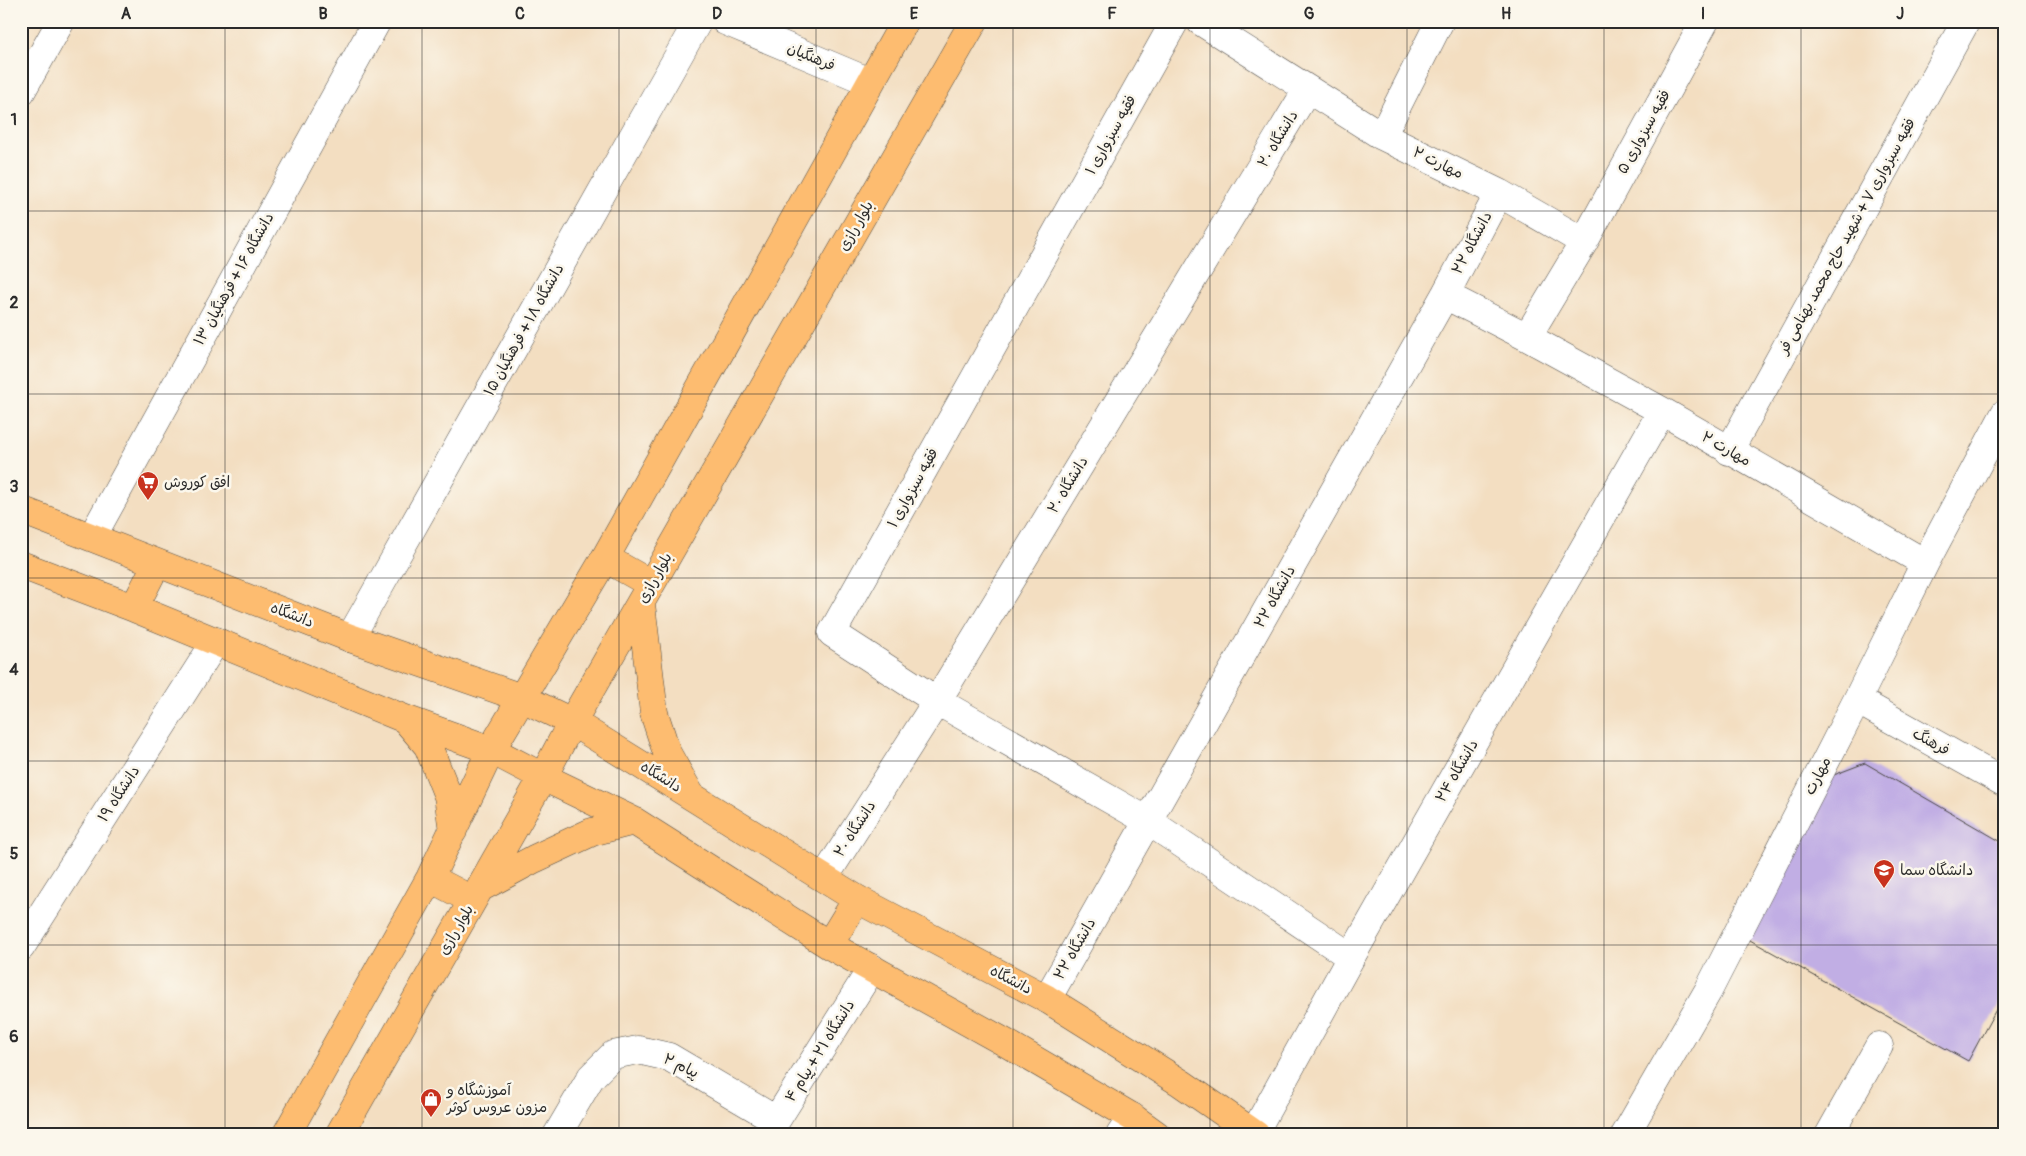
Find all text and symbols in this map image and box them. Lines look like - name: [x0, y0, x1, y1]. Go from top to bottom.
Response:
- text: A: [121, 4, 132, 24]
- text: B: [318, 4, 328, 24]
- text: C: [515, 4, 525, 24]
- text: D: [712, 4, 722, 24]
- text: E: [910, 4, 919, 24]
- text: F: [1107, 4, 1117, 24]
- text: G: [1304, 4, 1315, 24]
- text: H: [1501, 4, 1511, 24]
- text: I: [1701, 4, 1705, 24]
- text: J: [1896, 4, 1904, 24]
- street label: فرهنگیان: [784, 38, 838, 76]
- street label: فقیه سبزواری ۵: [1613, 87, 1675, 177]
- street label: فقیه سبزواری ۱: [1081, 92, 1141, 178]
- street label: دانشگاه ۲۰: [1254, 107, 1302, 171]
- text: 1: [11, 110, 17, 130]
- street label: فقیه سبزواری ۷ + شهید حاج محمد بهنامی فر: [1773, 115, 1920, 359]
- street label: مهارت ۲: [1410, 143, 1466, 183]
- street label: بلوار رازی: [834, 197, 878, 255]
- street label: دانشگاه ۲۲: [1448, 208, 1496, 278]
- street label: دانشگاه ۱۶ + فرهنگیان ۱۳: [190, 209, 278, 349]
- street label: دانشگاه ۱۸ + فرهنگیان ۱۵: [480, 260, 568, 400]
- text: 2: [10, 293, 19, 313]
- street label: مهارت ۲: [1698, 427, 1754, 471]
- street label: فقیه سبزواری ۱: [883, 445, 943, 531]
- street label: دانشگاه ۲۰: [1044, 453, 1092, 517]
- supermarket icon: افق کوروش: [136, 470, 160, 501]
- place label: افق کوروش: [164, 473, 230, 492]
- text: 3: [10, 477, 19, 497]
- street label: بلوار رازی: [633, 549, 677, 607]
- street label: دانشگاه ۲۲: [1250, 562, 1300, 632]
- street label: دانشگاه: [268, 598, 316, 632]
- text: 4: [9, 660, 19, 680]
- street label: فرهنگ: [1909, 724, 1953, 760]
- street label: دانشگاه ۲۴: [1431, 736, 1483, 806]
- street label: مهارت: [1800, 754, 1836, 798]
- street label: دانشگاه: [637, 757, 685, 797]
- street label: دانشگاه ۱۹: [94, 762, 144, 826]
- street label: دانشگاه ۲۰: [830, 797, 880, 861]
- text: 5: [10, 844, 19, 864]
- school or university icon: دانشگاه سما: [1872, 858, 1896, 889]
- place label: دانشگاه سما: [1900, 861, 1973, 880]
- street label: بلوار رازی: [434, 901, 478, 959]
- street label: دانشگاه ۲۲: [1050, 915, 1100, 983]
- street label: دانشگاه: [987, 961, 1035, 999]
- street label: دانشگاه ۲۱ + پیام ۴: [781, 996, 860, 1106]
- text: 6: [9, 1027, 19, 1047]
- street label: پیام ۲: [660, 1049, 702, 1084]
- place label: آموزشگاه و مزون عروس کوثر: [445, 1081, 547, 1117]
- shop icon: آموزشگاه و مزون عروس کوثر: [419, 1087, 443, 1118]

